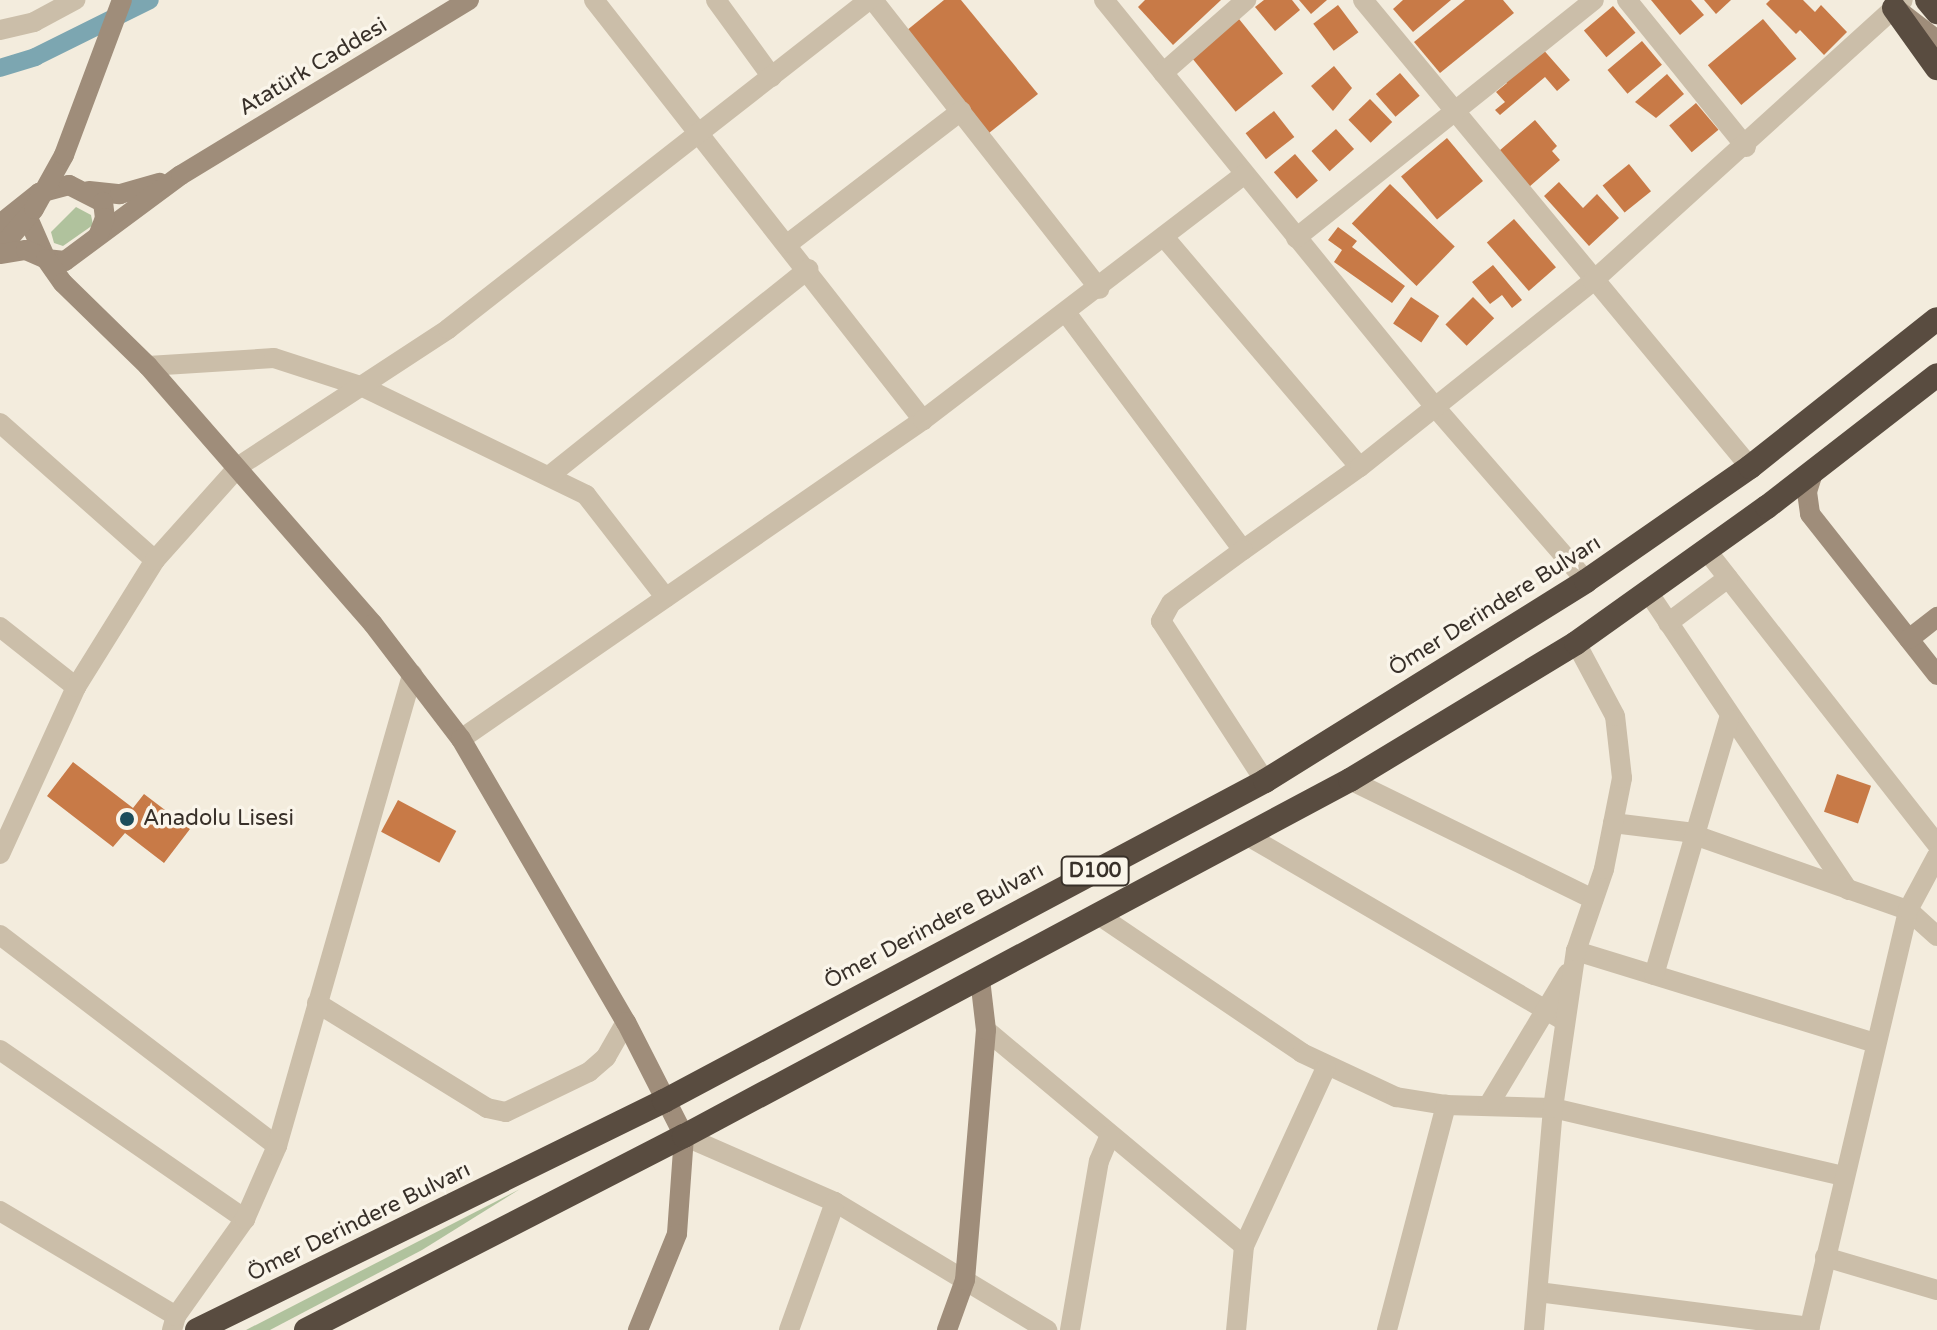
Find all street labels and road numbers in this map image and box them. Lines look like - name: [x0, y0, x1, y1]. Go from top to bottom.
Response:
- street label: Atatürk Caddesi: [234, 12, 392, 122]
- street label: Ömer Derindere Bulvarı: [1384, 530, 1606, 682]
- road number: D100: [1059, 855, 1131, 887]
- street label: Ömer Derindere Bulvarı: [820, 857, 1048, 995]
- street label: Ömer Derindere Bulvarı: [243, 1157, 475, 1287]

